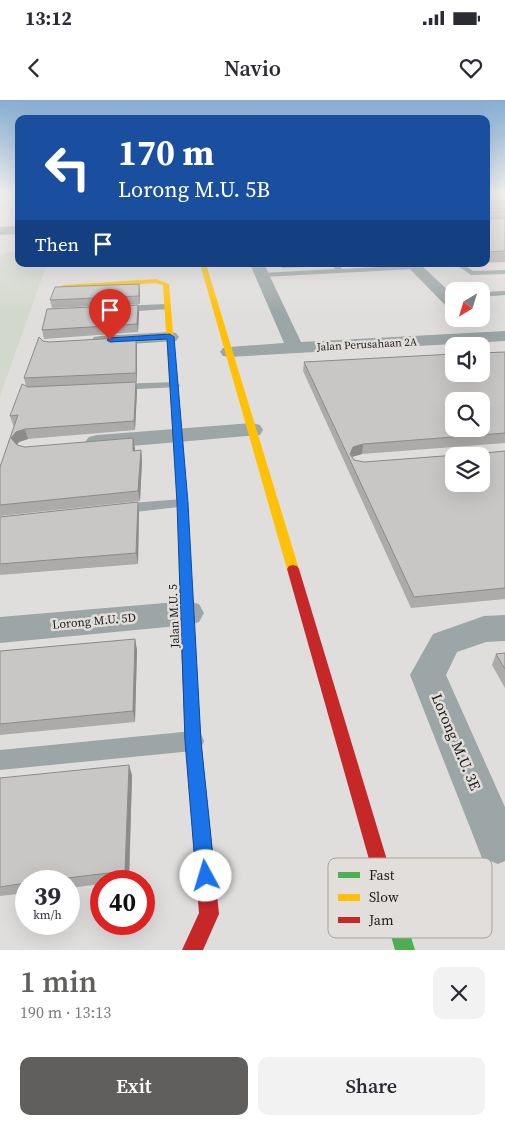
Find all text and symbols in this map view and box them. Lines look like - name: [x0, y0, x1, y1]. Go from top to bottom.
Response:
- text: 13:12: [25, 5, 72, 31]
- text: Navio: [224, 53, 281, 83]
- icon: back: [20, 54, 48, 82]
- icon: heart: [457, 54, 485, 82]
- text: 170 m: [118, 129, 214, 177]
- icon: left: [35, 135, 100, 200]
- text: Lorong M.U. 5B: [118, 174, 270, 204]
- icon: arrive: [89, 230, 117, 258]
- text: Then: [35, 231, 79, 257]
- north arrow: [445, 282, 490, 328]
- map controls: [445, 282, 490, 492]
- pin: [89, 289, 131, 340]
- icon: arrive: [96, 296, 124, 324]
- street label: Jalan Perusahaan 2A: [315, 334, 418, 355]
- button: sound: [445, 337, 490, 382]
- button: search: [445, 392, 490, 437]
- button: layers: [445, 447, 490, 492]
- street label: Jalan M.U. 5: [165, 584, 183, 649]
- street label: Lorong M.U. 5D: [51, 609, 137, 633]
- street label: Lorong M.U. 3E: [427, 690, 486, 793]
- position arrow: [179, 849, 231, 901]
- legend: [328, 858, 492, 938]
- text: Fast: [369, 865, 395, 885]
- speed limit sign: 40: [90, 870, 155, 935]
- text: 39: [34, 879, 61, 913]
- text: Slow: [369, 887, 399, 907]
- text: km/h: [33, 907, 62, 923]
- text: Jam: [368, 910, 394, 930]
- text: 1 min: [20, 961, 97, 1002]
- button: close: [433, 967, 485, 1019]
- text: 190 m · 13:13: [20, 1001, 111, 1023]
- button: Exit: [20, 1057, 248, 1115]
- button: Share: [258, 1057, 485, 1115]

